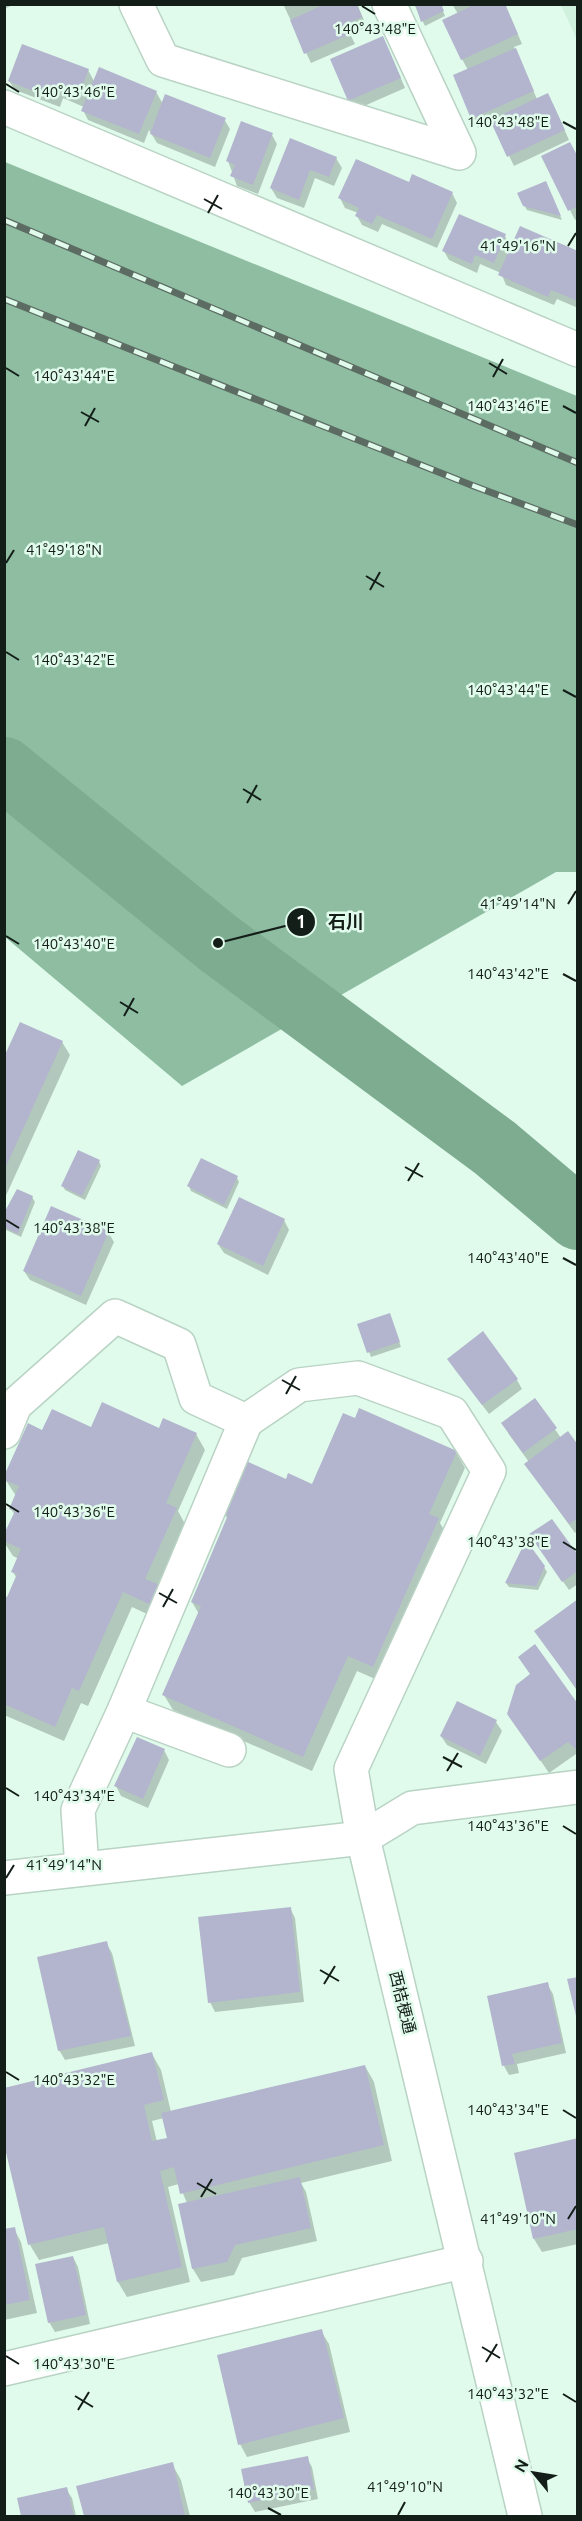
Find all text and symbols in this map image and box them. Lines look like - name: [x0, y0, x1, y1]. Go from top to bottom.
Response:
- text: 140°43'48"E: [334, 20, 416, 37]
- text: 140°43'46"E: [33, 83, 115, 100]
- text: 140°43'48"E: [467, 113, 549, 130]
- text: 41°49'16"N: [480, 237, 556, 254]
- text: 140°43'44"E: [33, 367, 115, 384]
- text: 140°43'46"E: [467, 397, 549, 414]
- text: 41°49'18"N: [26, 541, 102, 558]
- text: 140°43'42"E: [33, 651, 115, 668]
- text: 140°43'44"E: [467, 681, 549, 698]
- text: 41°49'14"N: [480, 895, 556, 912]
- callout: 石川: [286, 904, 376, 940]
- text: 1: [296, 911, 306, 931]
- text: 石川: [328, 911, 364, 931]
- text: 140°43'40"E: [33, 935, 115, 952]
- text: 140°43'42"E: [467, 965, 549, 982]
- text: 140°43'38"E: [33, 1219, 115, 1236]
- text: 140°43'40"E: [467, 1249, 549, 1266]
- text: 140°43'36"E: [33, 1503, 115, 1520]
- text: 140°43'38"E: [467, 1533, 549, 1550]
- text: 140°43'34"E: [33, 1787, 115, 1804]
- text: 140°43'36"E: [467, 1817, 549, 1834]
- text: 41°49'14"N: [26, 1856, 102, 1873]
- street label: 西桔梗通: [387, 1969, 419, 2035]
- text: 140°43'32"E: [33, 2071, 115, 2088]
- text: 140°43'34"E: [467, 2101, 549, 2118]
- text: 41°49'10"N: [480, 2210, 556, 2227]
- text: 140°43'30"E: [33, 2355, 115, 2372]
- text: 140°43'32"E: [467, 2385, 549, 2402]
- north arrow: [504, 2443, 564, 2503]
- text: N: [510, 2456, 532, 2475]
- text: 41°49'10"N: [367, 2478, 443, 2495]
- text: 140°43'30"E: [227, 2484, 309, 2501]

